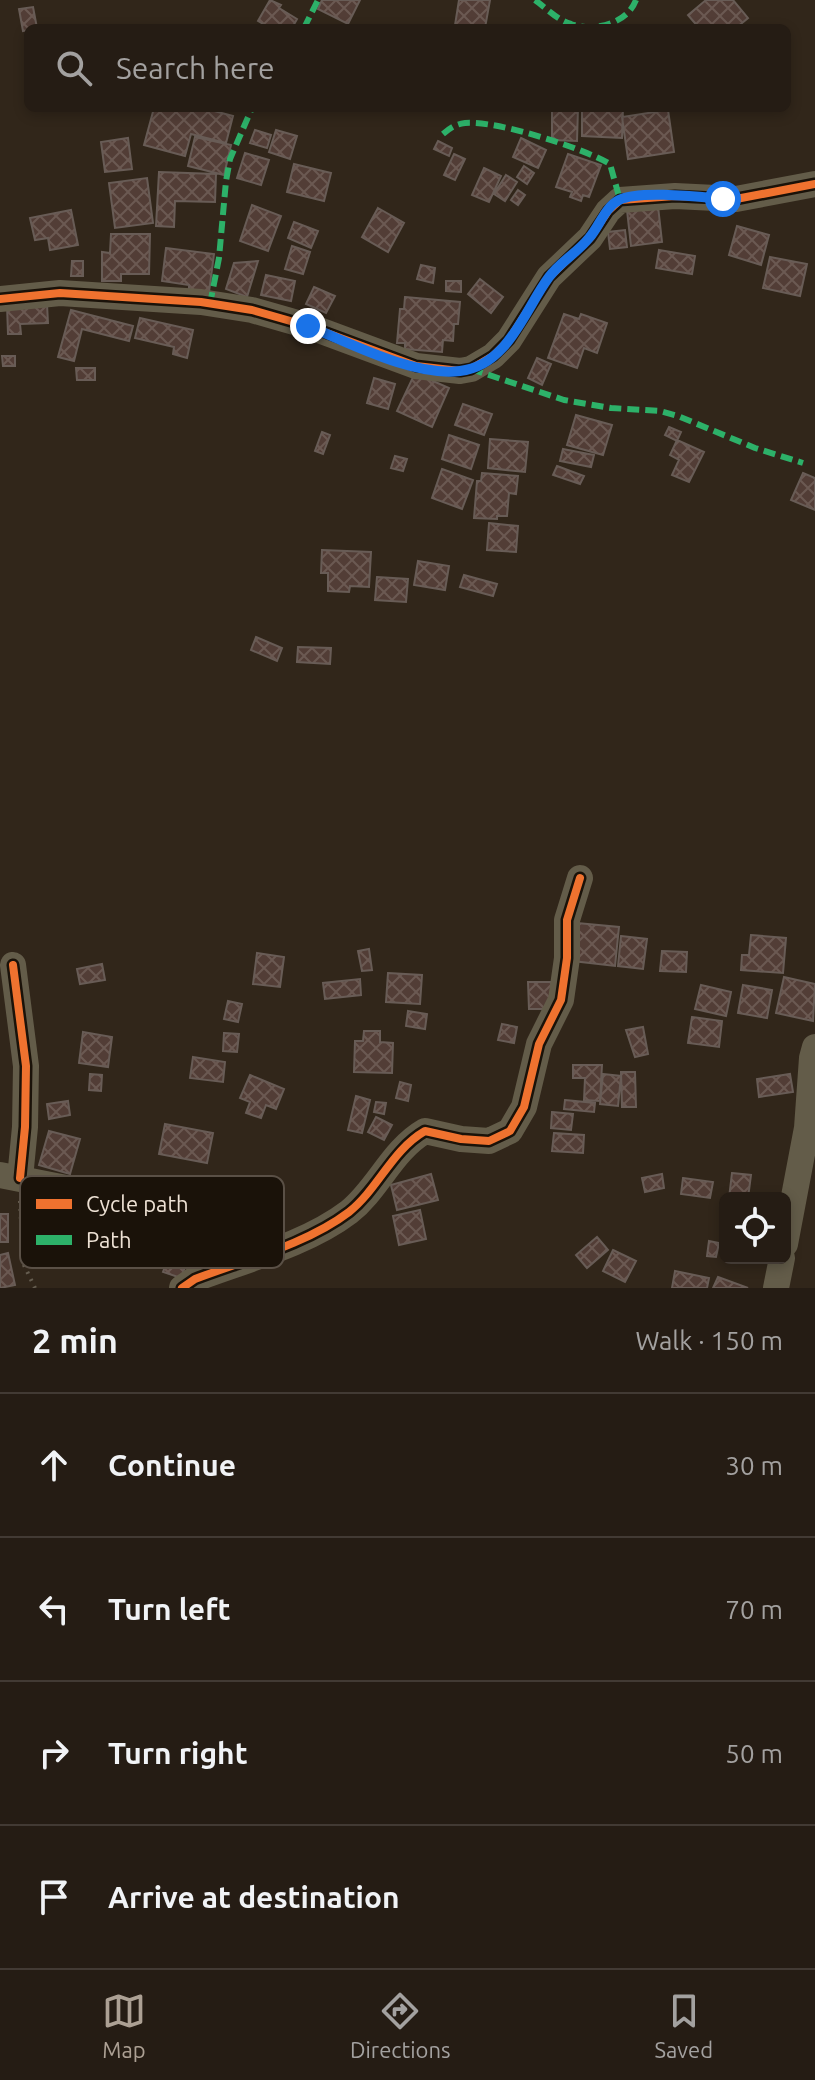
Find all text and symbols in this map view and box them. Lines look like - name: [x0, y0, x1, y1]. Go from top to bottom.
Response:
- search box: [24, 24, 791, 112]
- icon: search: [52, 46, 96, 90]
- text: Search here: [116, 51, 275, 85]
- route start: [705, 181, 741, 217]
- route end: [290, 308, 326, 344]
- legend: [20, 1176, 284, 1268]
- text: Cycle path: [86, 1191, 189, 1216]
- map controls: [719, 1192, 791, 1264]
- button: locate: [719, 1192, 791, 1264]
- text: Path: [86, 1227, 131, 1252]
- text: 2 min: [32, 1321, 118, 1359]
- text: Walk · 150 m: [635, 1326, 783, 1355]
- icon: ahead: [32, 1443, 76, 1487]
- text: Continue: [108, 1448, 236, 1482]
- text: 30 m: [725, 1451, 783, 1480]
- icon: left: [32, 1587, 76, 1631]
- text: Turn left: [108, 1592, 230, 1626]
- text: 70 m: [725, 1595, 783, 1624]
- icon: right: [32, 1731, 76, 1775]
- text: Turn right: [108, 1736, 248, 1770]
- text: 50 m: [725, 1739, 783, 1768]
- icon: arrive: [32, 1875, 76, 1919]
- text: Arrive at destination: [108, 1880, 400, 1914]
- tab: Map: [102, 1989, 146, 2062]
- tab: Directions: [350, 1989, 451, 2062]
- tab: Saved: [654, 1989, 713, 2062]

